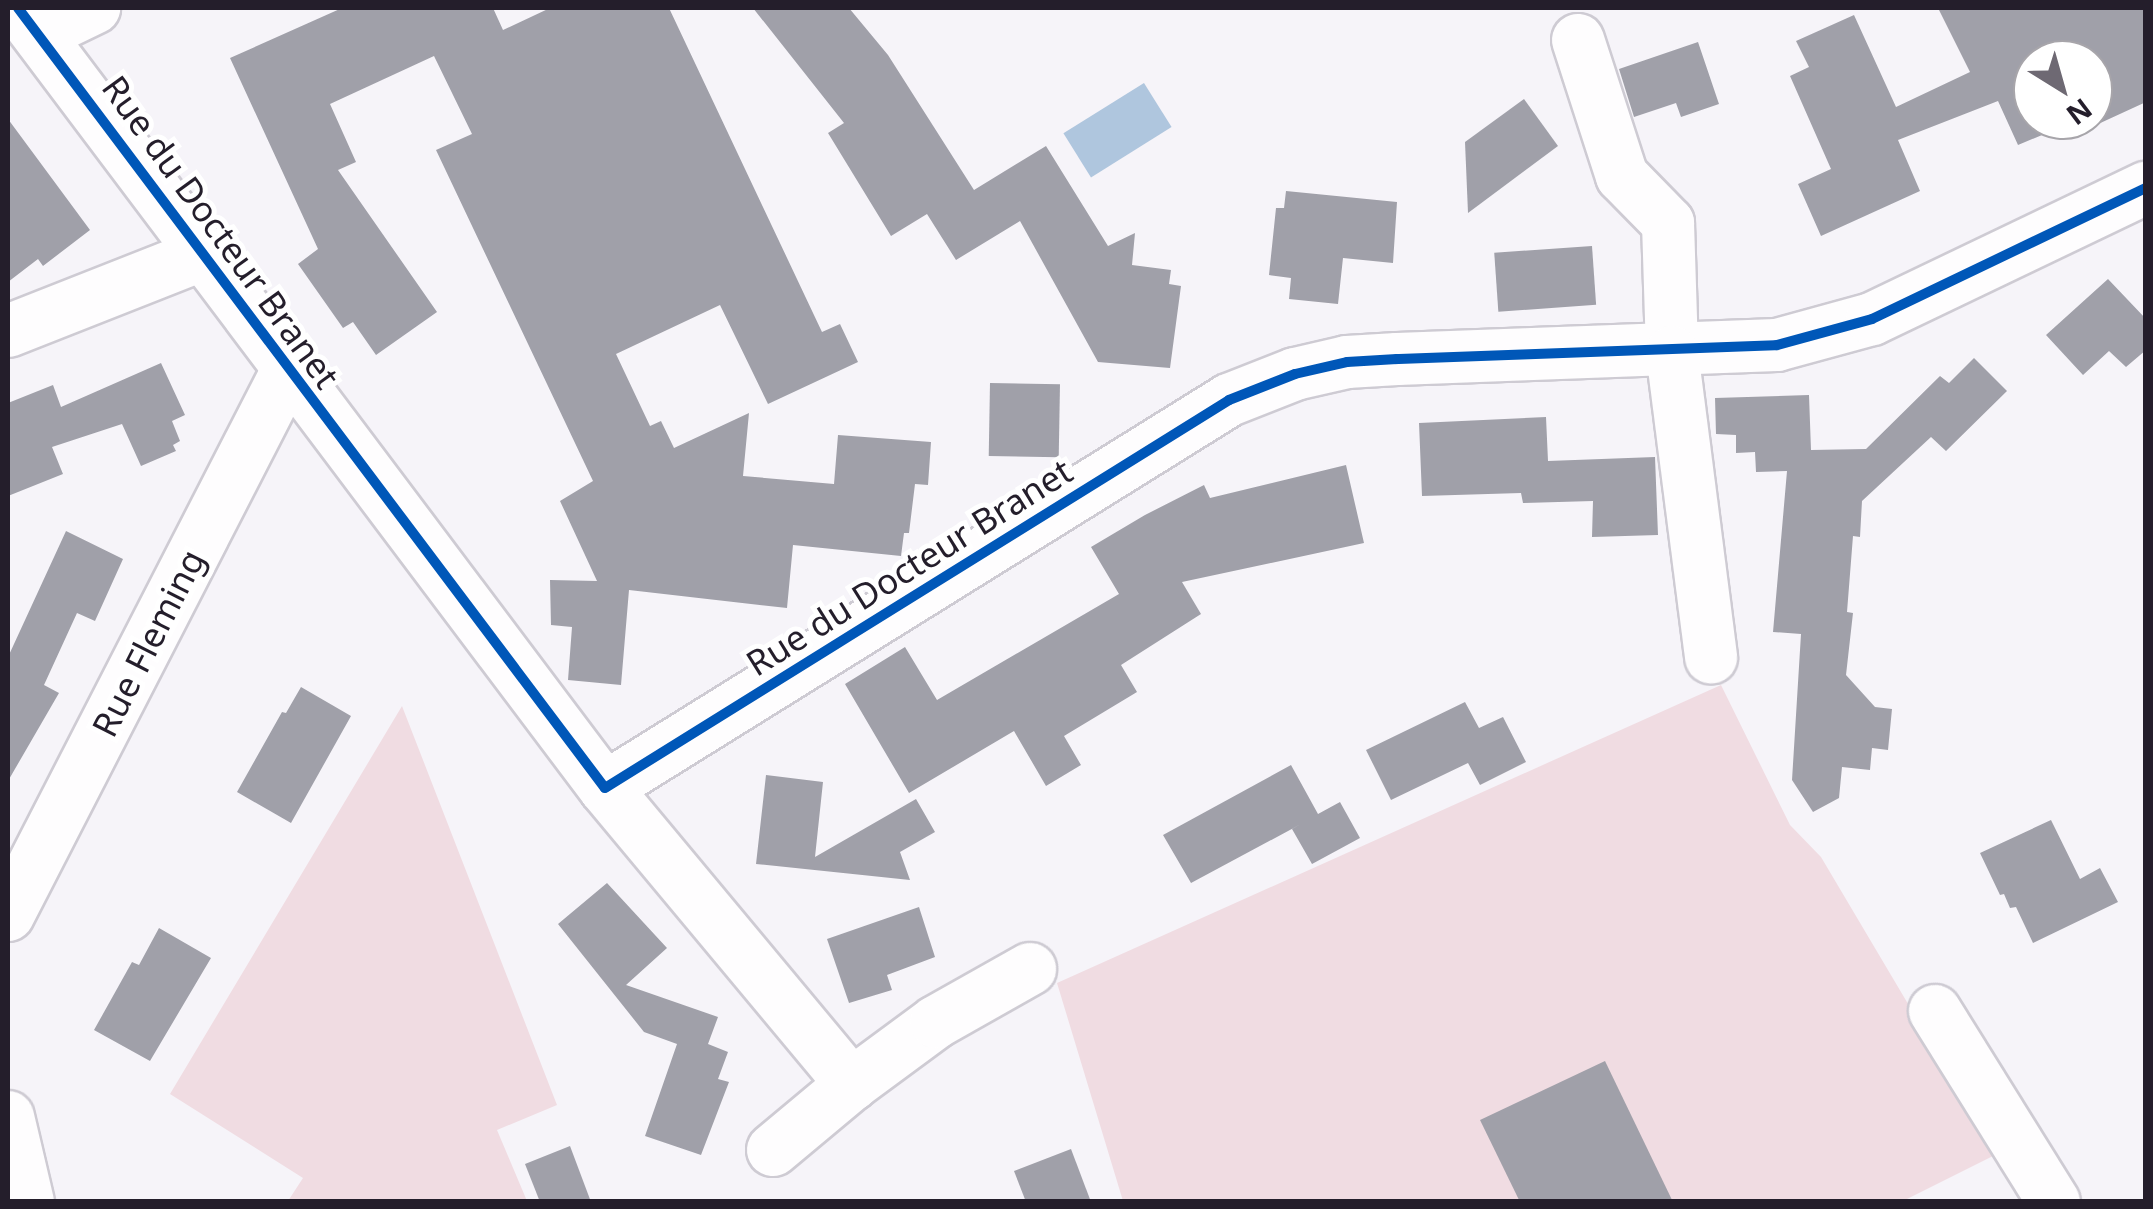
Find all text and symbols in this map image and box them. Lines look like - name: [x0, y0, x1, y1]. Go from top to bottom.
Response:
- north arrow: [2013, 40, 2113, 140]
- street label: Rue du Docteur Branet: [94, 68, 348, 396]
- text: N: [2059, 90, 2100, 134]
- street label: Rue du Docteur Branet: [739, 450, 1079, 684]
- street label: Rue Fleming: [83, 543, 213, 743]

